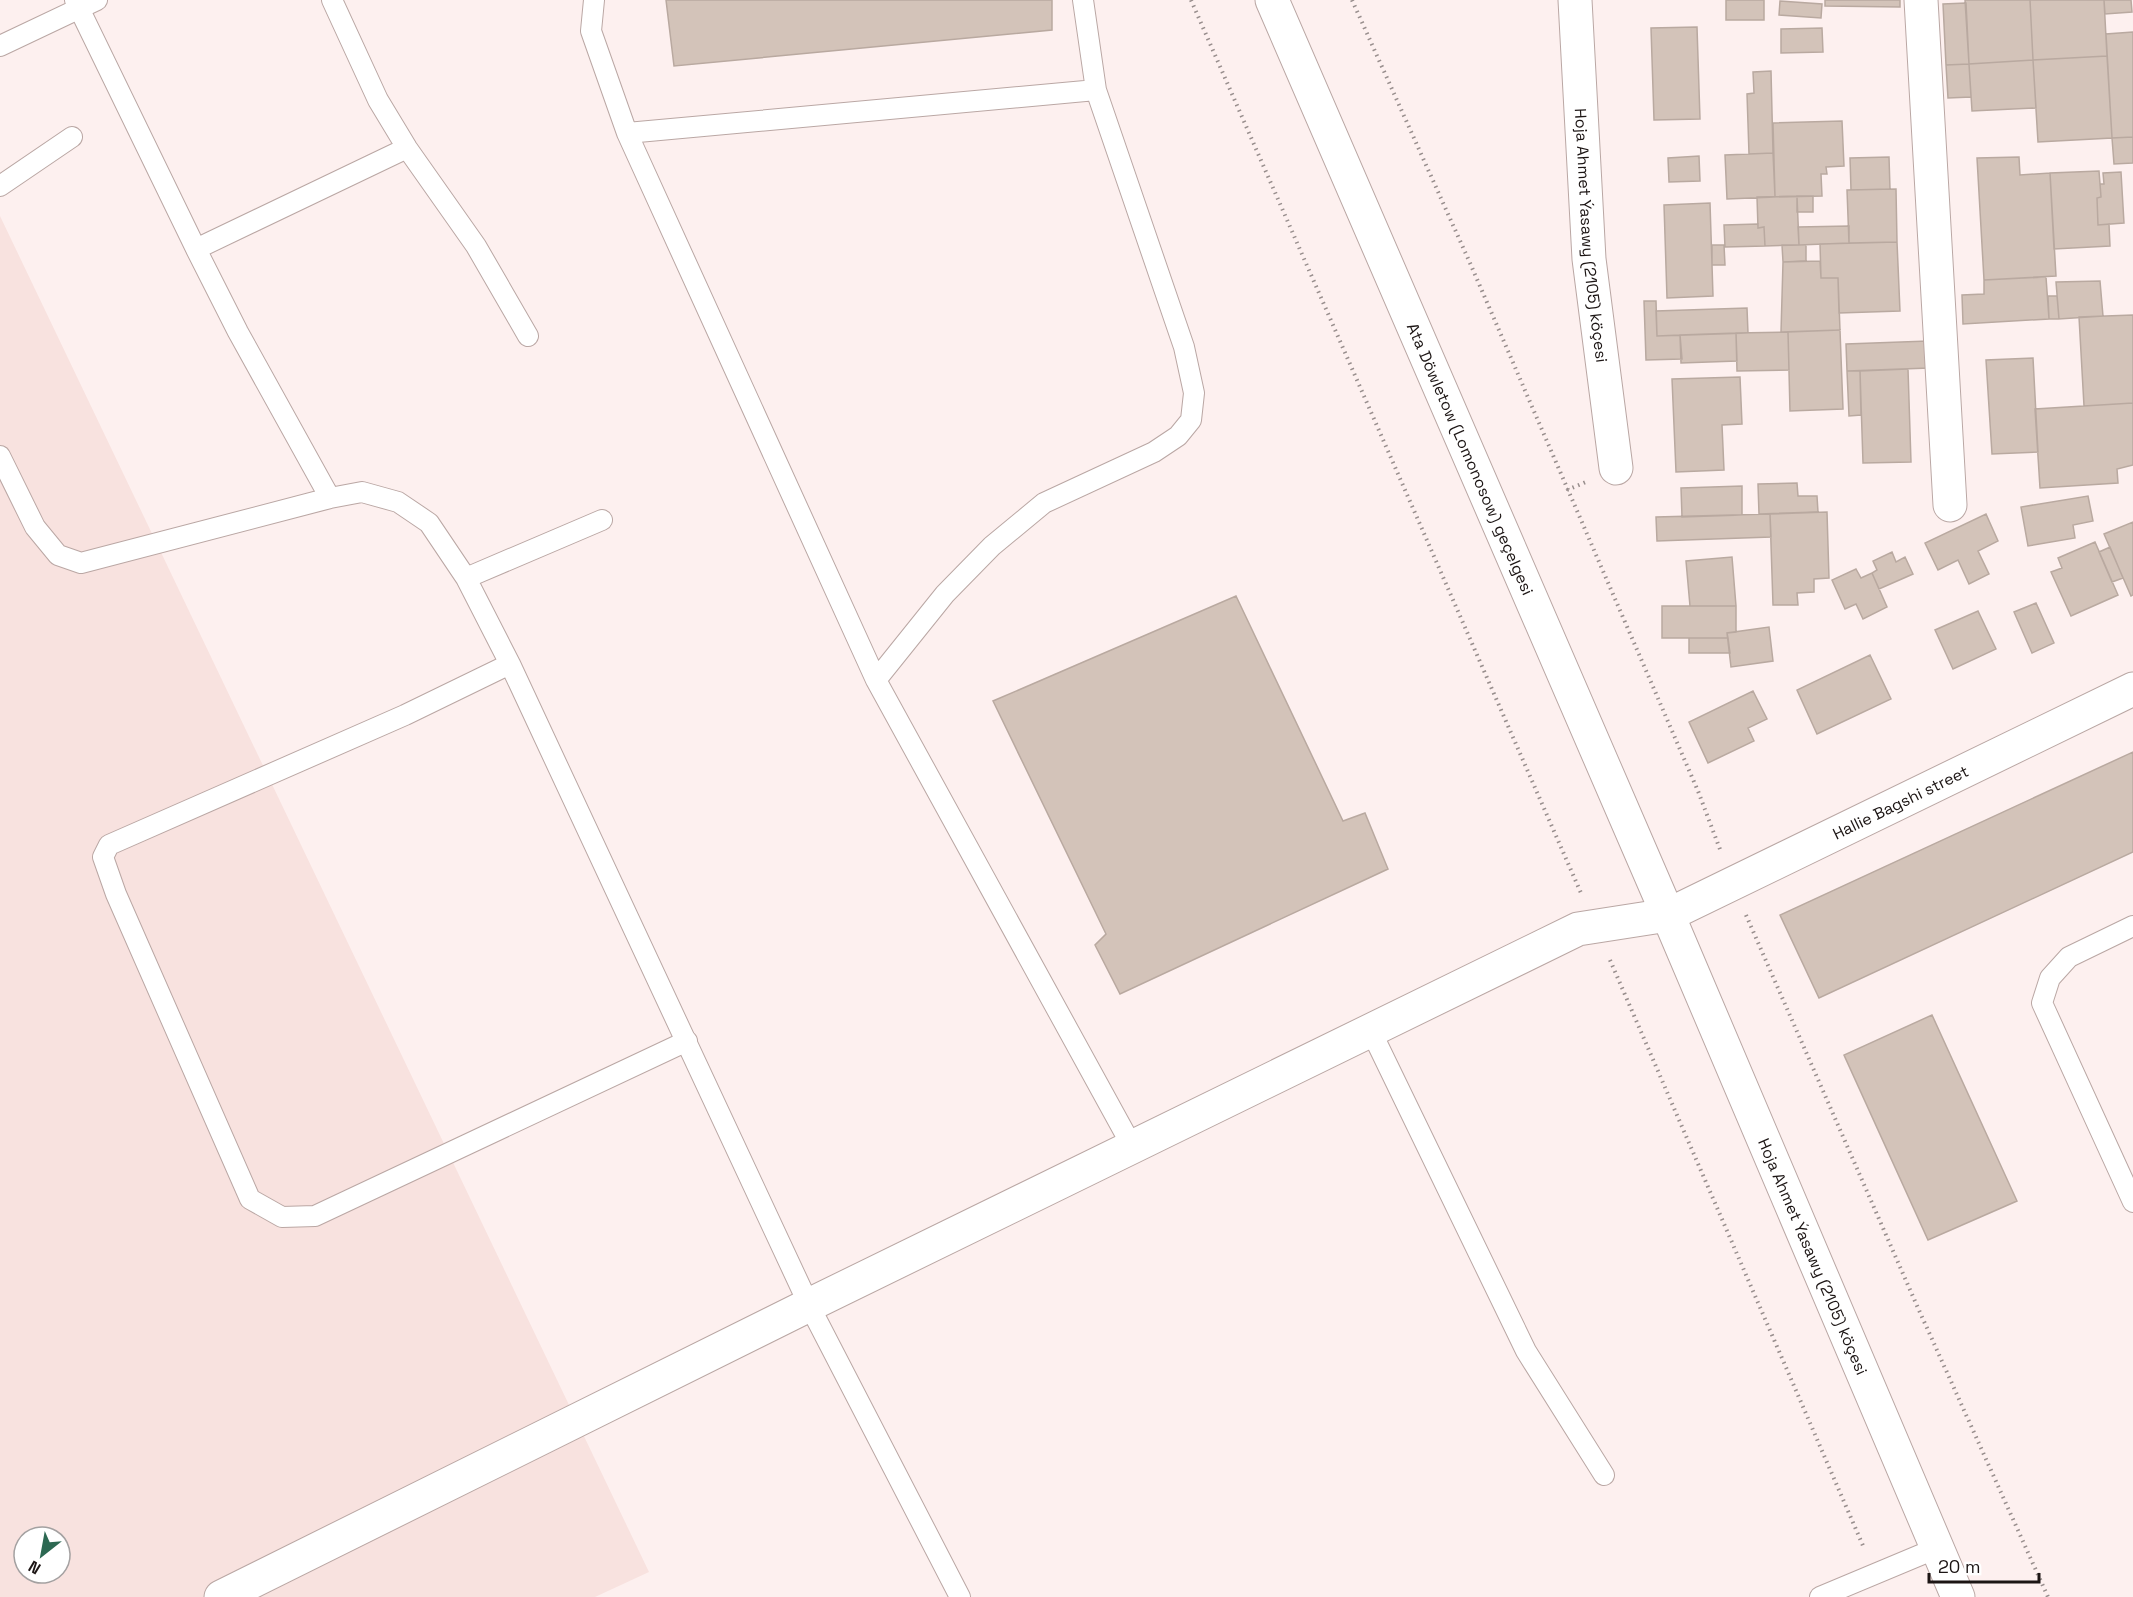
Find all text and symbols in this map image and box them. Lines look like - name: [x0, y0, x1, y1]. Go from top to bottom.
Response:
- street label: Hoja Ahmet Ýasawy (2105) köçesi: [1570, 108, 1613, 364]
- street label: Ata Döwletow (Lomonosow) geçelgesi: [1402, 320, 1539, 598]
- street label: Hallie Bagshi street: [1829, 760, 1972, 844]
- street label: Hoja Ahmet Ýasawy (2105) köçesi: [1754, 1135, 1873, 1378]
- north arrow: [12, 1525, 72, 1585]
- scale bar: [1929, 1546, 2038, 1584]
- text: 20 m: [1938, 1555, 1981, 1578]
- text: N: [25, 1556, 45, 1579]

